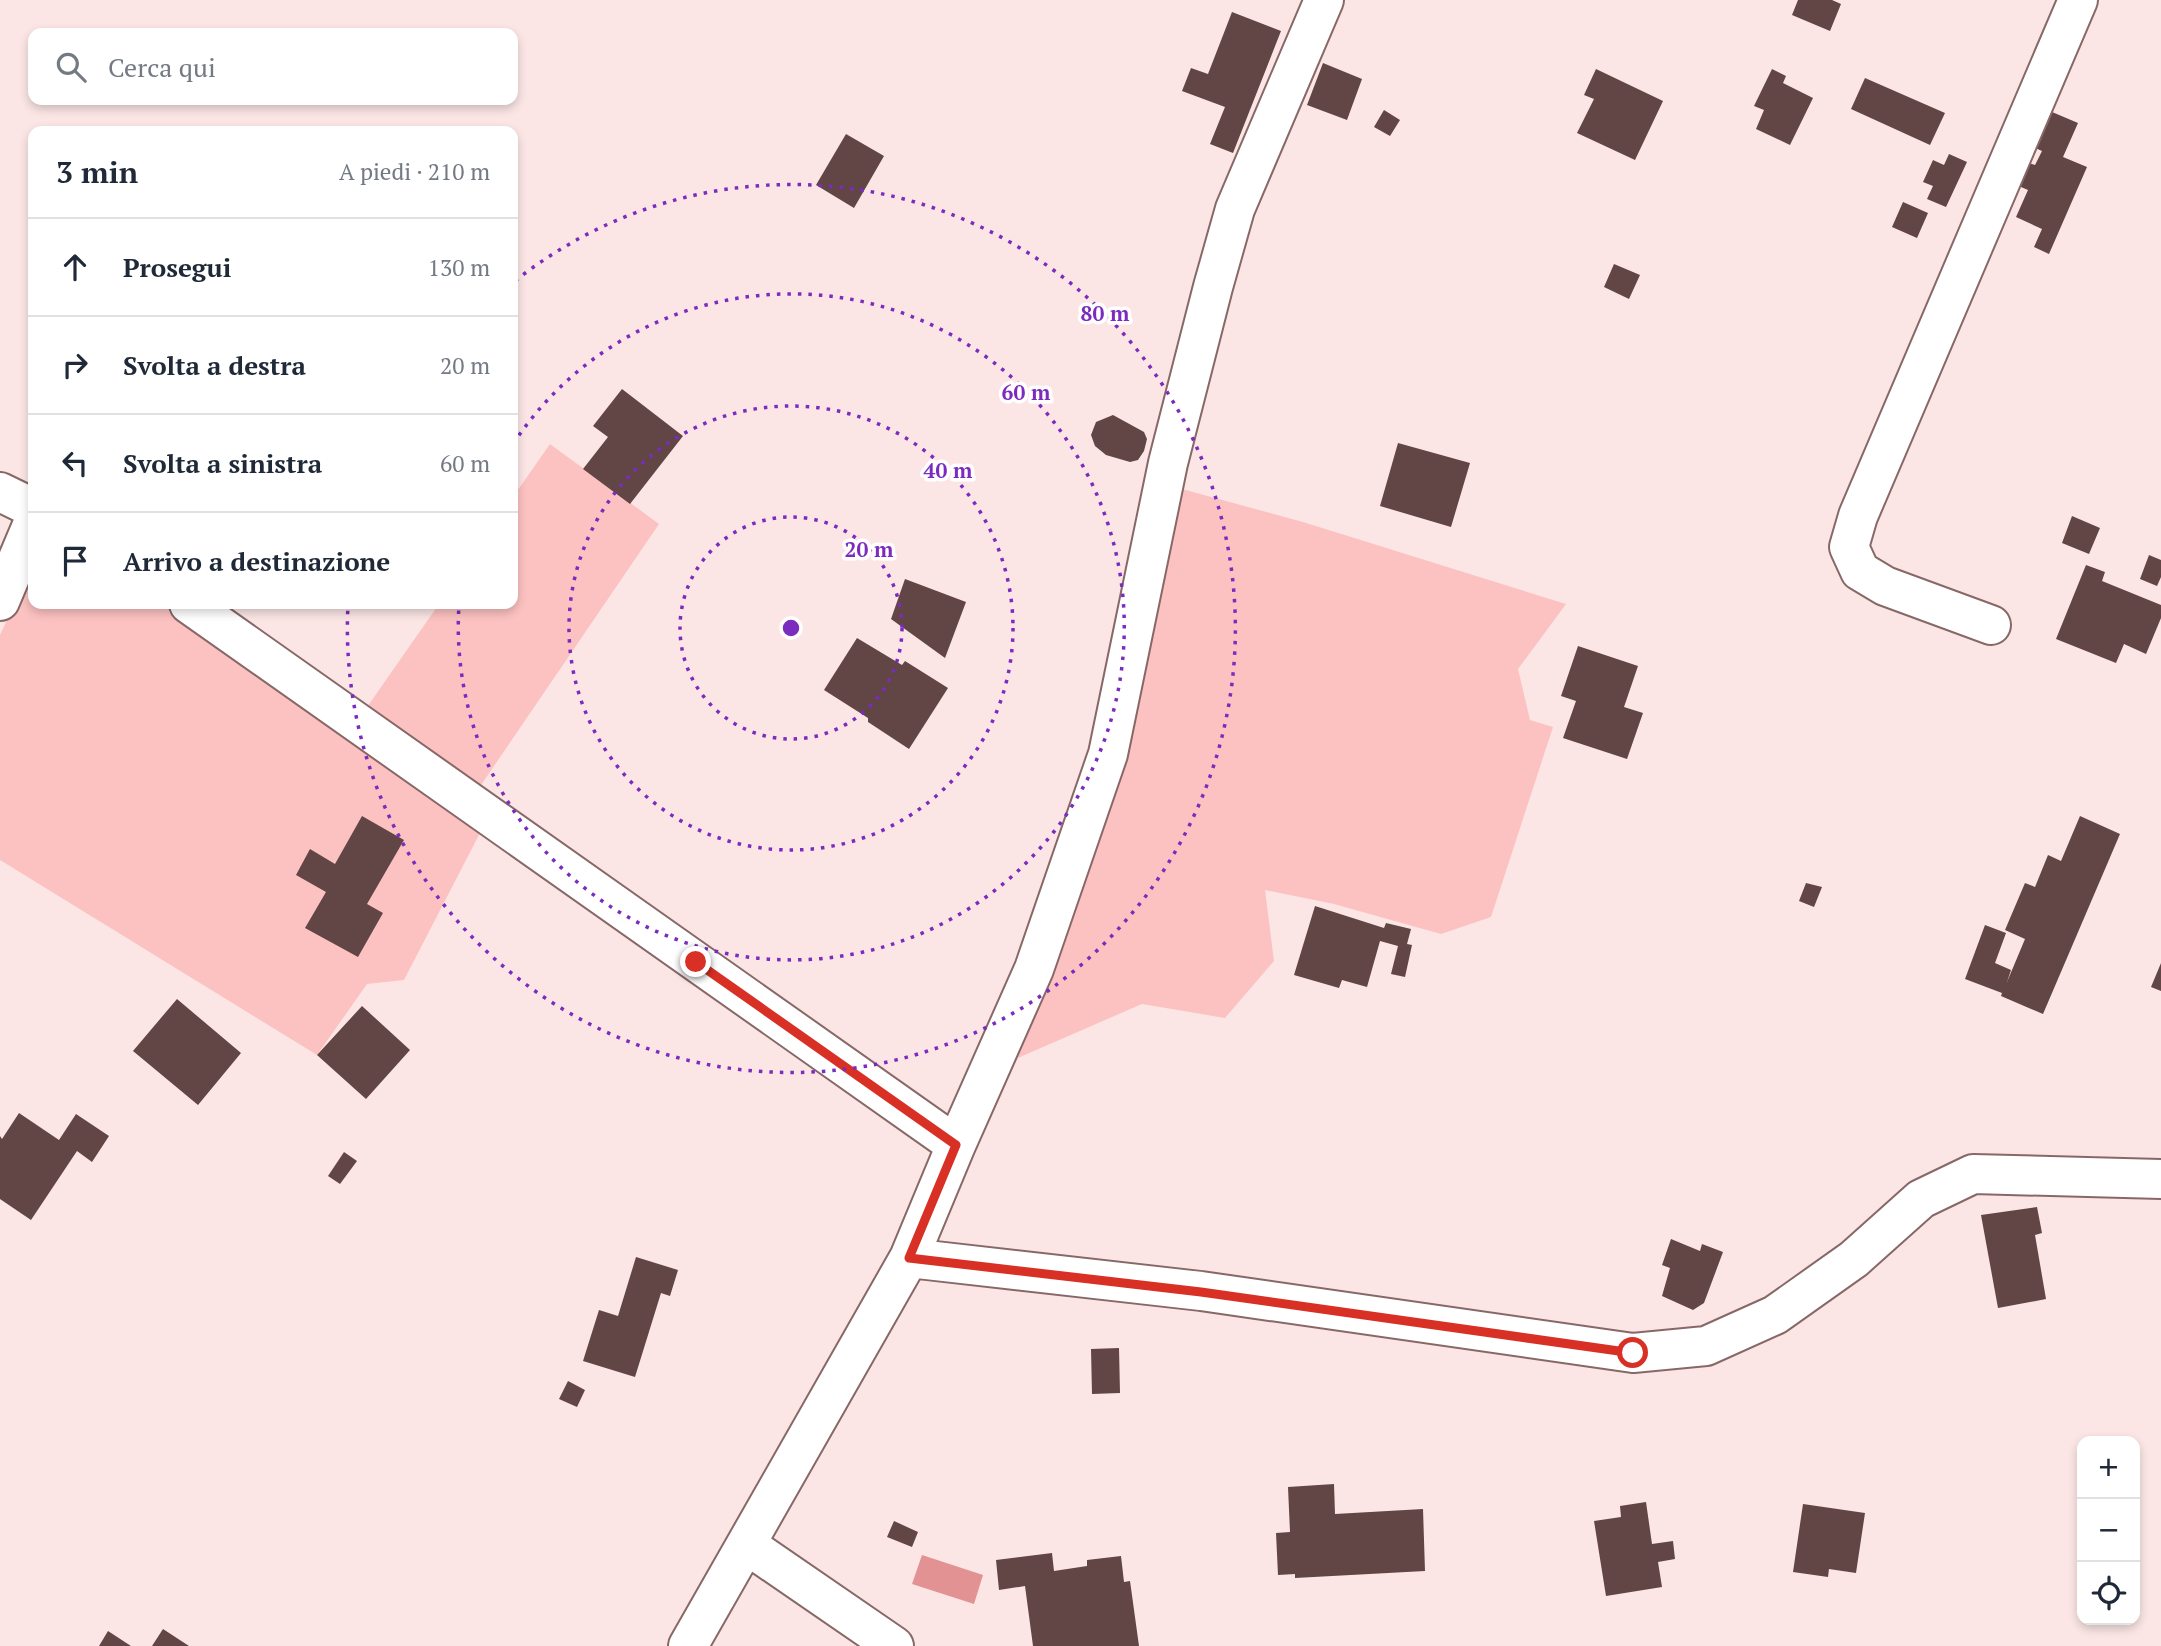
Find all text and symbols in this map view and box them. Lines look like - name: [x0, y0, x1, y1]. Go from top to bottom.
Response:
- search box: [28, 28, 518, 105]
- icon: search: [52, 48, 90, 86]
- text: Cerca qui: [108, 50, 216, 84]
- text: 3 min: [56, 152, 138, 192]
- text: A piedi · 210 m: [339, 156, 490, 187]
- icon: ahead: [56, 248, 94, 286]
- text: Prosegui: [123, 250, 231, 284]
- text: 130 m: [428, 252, 490, 283]
- text: 80 m: [1081, 299, 1130, 327]
- icon: right: [56, 346, 94, 384]
- text: Svolta a destra: [123, 348, 306, 382]
- text: 20 m: [440, 350, 490, 381]
- text: 60 m: [1002, 378, 1051, 406]
- icon: left: [56, 444, 94, 482]
- text: Svolta a sinistra: [123, 446, 322, 480]
- text: 60 m: [440, 448, 490, 479]
- text: 40 m: [924, 456, 973, 484]
- text: 20 m: [845, 535, 894, 563]
- icon: arrive: [56, 542, 94, 580]
- text: Arrivo a destinazione: [123, 544, 390, 578]
- centre of rings: [779, 616, 803, 640]
- route end: [680, 946, 711, 977]
- route start: [1617, 1337, 1648, 1368]
- map controls: [2077, 1436, 2140, 1625]
- button: +: [2077, 1436, 2140, 1499]
- button: −: [2077, 1499, 2140, 1562]
- button: locate: [2077, 1562, 2140, 1625]

